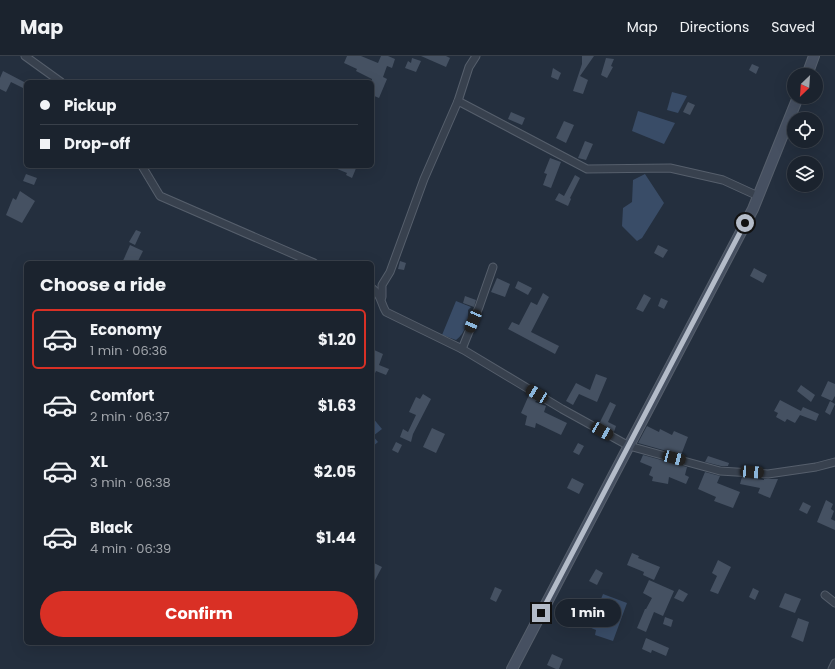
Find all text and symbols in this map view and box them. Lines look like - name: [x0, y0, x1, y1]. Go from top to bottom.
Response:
- text: Map: [20, 14, 63, 41]
- text: Map: [627, 17, 658, 37]
- text: Directions: [680, 17, 749, 37]
- text: Saved: [771, 17, 815, 37]
- north arrow: [787, 68, 823, 104]
- map controls: [787, 68, 823, 192]
- text: Pickup: [64, 95, 116, 116]
- button: locate: [787, 112, 823, 148]
- text: Drop-off: [64, 133, 130, 154]
- button: layers: [787, 156, 823, 192]
- route start: [736, 214, 754, 232]
- text: Choose a ride: [40, 272, 166, 297]
- car: [463, 308, 483, 334]
- text: Economy: [90, 319, 162, 340]
- icon: car: [42, 321, 78, 357]
- text: $1.20: [318, 329, 356, 350]
- text: 1 min · 06:36: [90, 341, 167, 360]
- car: [524, 383, 550, 405]
- text: Comfort: [90, 385, 154, 406]
- icon: car: [42, 387, 78, 423]
- text: $1.63: [318, 395, 356, 416]
- text: 2 min · 06:37: [90, 407, 170, 426]
- car: [589, 420, 615, 442]
- car: [661, 449, 687, 467]
- text: XL: [90, 451, 108, 472]
- icon: car: [42, 453, 78, 489]
- text: $2.05: [314, 461, 356, 482]
- car: [740, 465, 764, 479]
- text: 3 min · 06:38: [90, 473, 171, 492]
- text: Black: [90, 517, 133, 538]
- icon: car: [42, 519, 78, 555]
- text: $1.44: [316, 527, 356, 548]
- text: 4 min · 06:39: [90, 539, 171, 558]
- button: Confirm: [40, 591, 358, 637]
- callout: 1 min: [555, 599, 621, 627]
- text: 1 min: [571, 603, 605, 622]
- route end: [532, 604, 550, 622]

